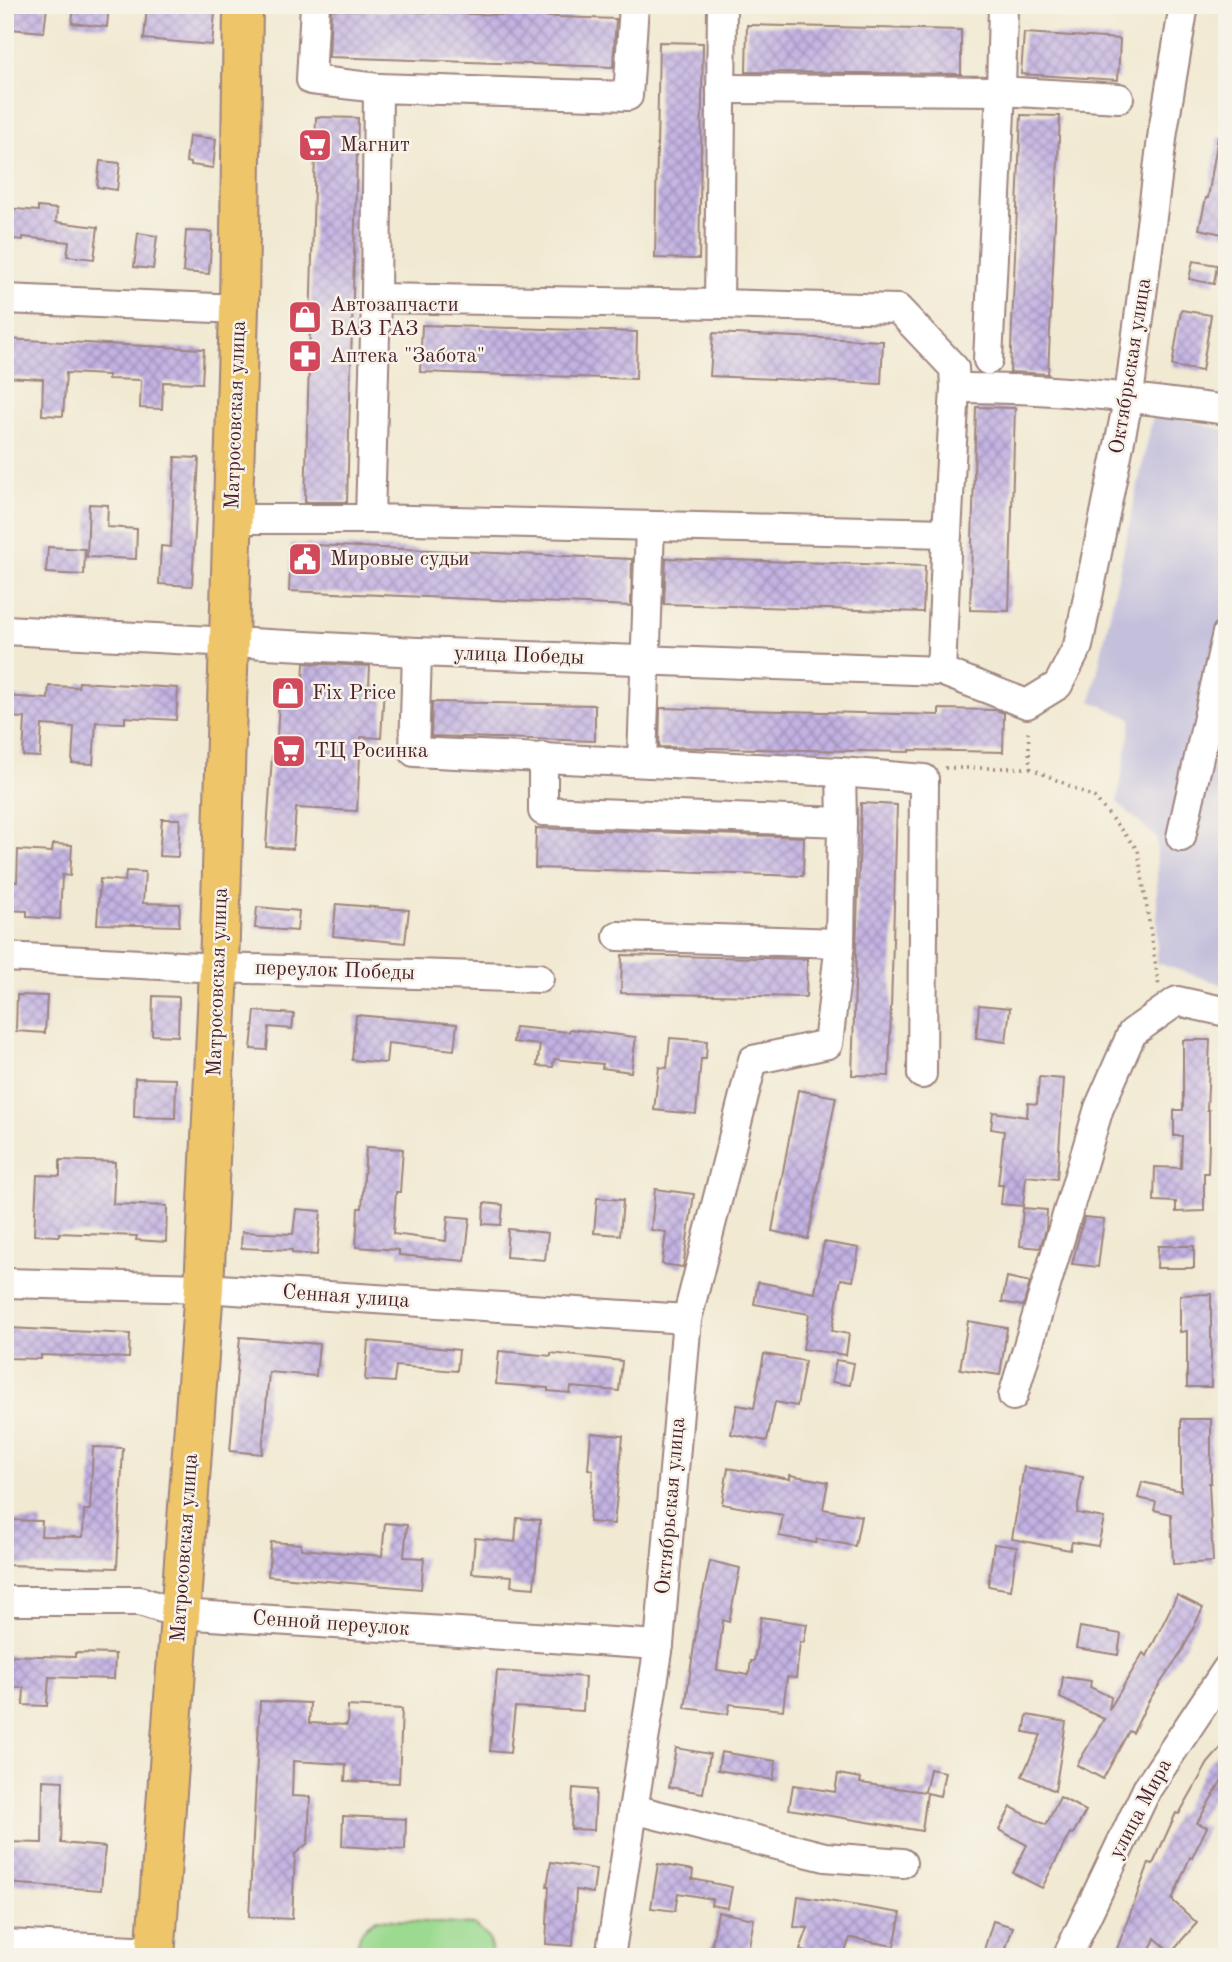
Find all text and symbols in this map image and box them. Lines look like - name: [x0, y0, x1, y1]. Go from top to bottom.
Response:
- supermarket icon: Магнит: [296, 126, 334, 164]
- place label: Магнит: [340, 135, 410, 156]
- street label: Октябрьская улица: [1107, 277, 1155, 455]
- place label: Автозапчасти ВАЗ ГАЗ: [330, 295, 459, 340]
- shop icon: Автозапчасти ВАЗ ГАЗ: [286, 298, 324, 336]
- street label: Матросовская улица: [222, 320, 250, 510]
- pharmacy icon: Аптека "Забота": [286, 337, 324, 375]
- place label: Аптека "Забота": [330, 346, 485, 367]
- public building icon: Мировые судьи: [286, 540, 324, 578]
- place label: Мировые судьи: [330, 549, 469, 570]
- street label: улица Победы: [453, 643, 585, 669]
- shop icon: Fix Price: [269, 674, 307, 712]
- place label: Fix Price: [312, 683, 396, 704]
- supermarket icon: ТЦ Росинка: [270, 732, 308, 770]
- place label: ТЦ Росинка: [314, 741, 428, 762]
- street label: Матросовская улица: [204, 887, 232, 1077]
- street label: переулок Победы: [255, 958, 416, 984]
- street label: Сенная улица: [282, 1282, 410, 1312]
- street label: Октябрьская улица: [653, 1417, 689, 1595]
- street label: Матросовская улица: [168, 1453, 202, 1643]
- street label: Сенной переулок: [252, 1608, 411, 1640]
- street label: улица Мира: [1106, 1756, 1176, 1862]

